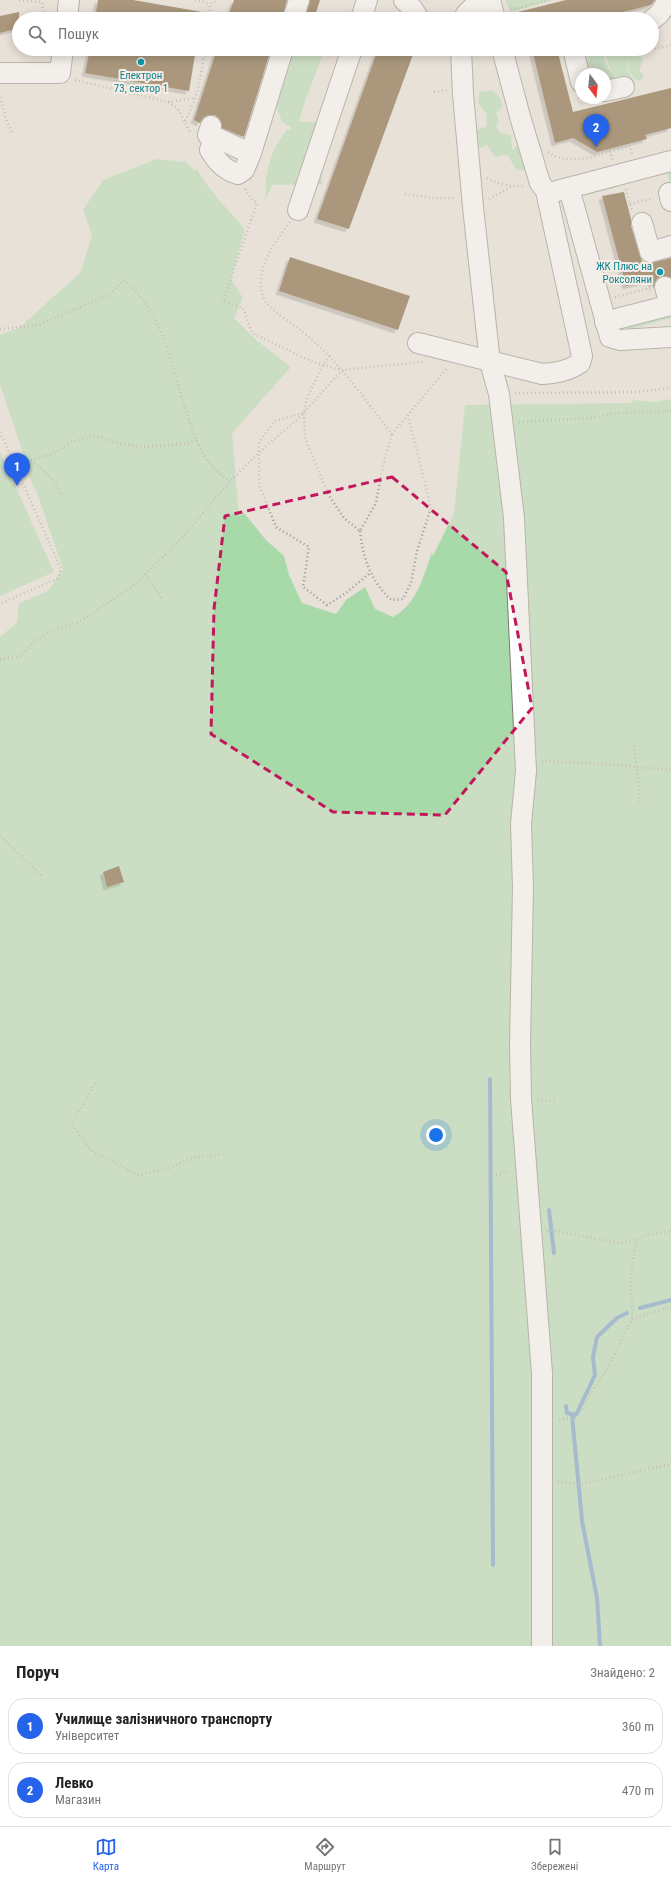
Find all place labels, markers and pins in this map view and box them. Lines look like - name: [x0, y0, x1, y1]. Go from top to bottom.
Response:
- marker: Електрон 73, сектор 1: [136, 57, 146, 67]
- place label: Електрон 73, сектор 1: [114, 69, 168, 95]
- pin: 2: [583, 114, 609, 147]
- place label: ЖК Плюс на Роксоляни: [596, 260, 652, 286]
- marker: ЖК Плюс на Роксоляни: [655, 267, 665, 277]
- pin: 1: [4, 453, 30, 486]

